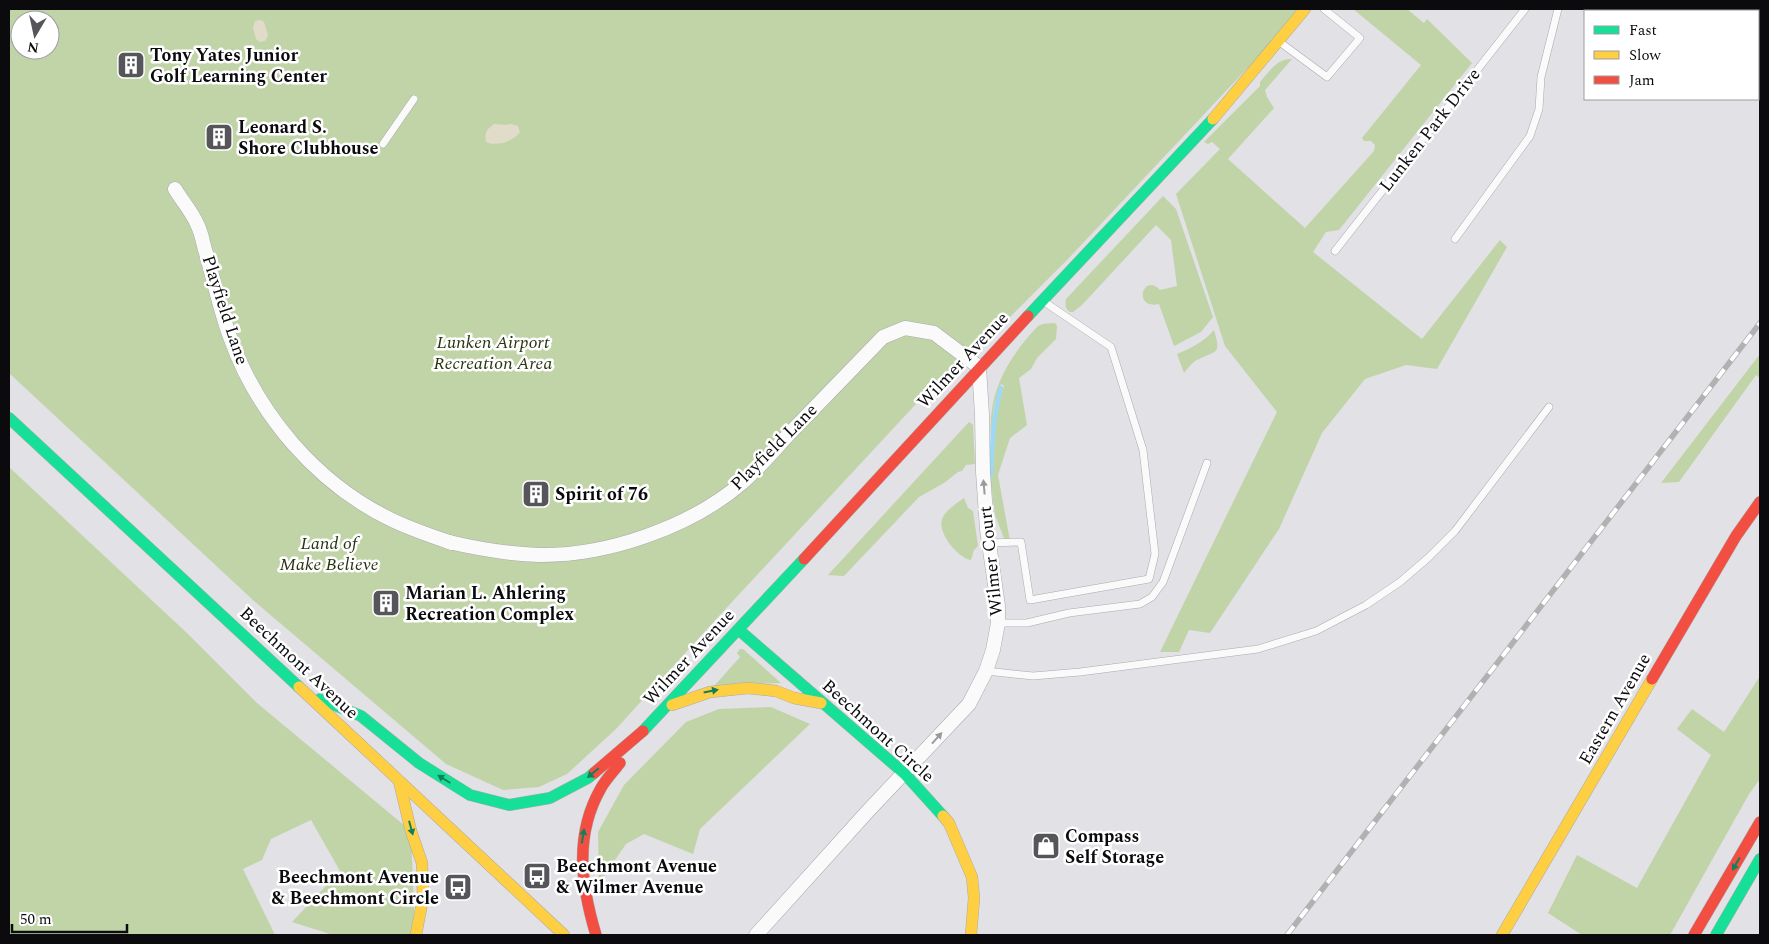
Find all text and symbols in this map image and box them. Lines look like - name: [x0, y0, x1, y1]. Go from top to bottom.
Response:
- north arrow: [10, 10, 60, 60]
- legend: [1584, 10, 1759, 100]
- text: Fast: [1629, 19, 1657, 42]
- text: N: [26, 36, 40, 59]
- place label: Tony Yates Junior Golf Learning Center: [150, 42, 327, 90]
- text: Slow: [1629, 44, 1661, 67]
- building icon: Tony Yates Junior Golf Learning Center: [116, 50, 146, 80]
- street label: Lunken Park Drive: [1373, 62, 1487, 198]
- text: Jam: [1629, 69, 1655, 92]
- place label: Leonard S. Shore Clubhouse: [238, 114, 379, 162]
- building icon: Leonard S. Shore Clubhouse: [204, 122, 234, 152]
- street label: Playfield Lane: [195, 252, 255, 368]
- street label: Wilmer Avenue: [911, 306, 1015, 414]
- park label: Lunken Airport Recreation Area: [434, 329, 552, 377]
- street label: Playfield Lane: [724, 397, 824, 497]
- building icon: Spirit of 76: [521, 479, 551, 509]
- one-way arrow: [980, 479, 988, 495]
- place label: Spirit of 76: [555, 481, 648, 508]
- street label: Wilmer Court: [972, 505, 1010, 617]
- park label: Land of Make Believe: [280, 530, 378, 578]
- place label: Marian L. Ahlering Recreation Complex: [405, 580, 574, 628]
- building icon: Marian L. Ahlering Recreation Complex: [371, 588, 401, 618]
- street label: Beechmont Avenue: [233, 600, 365, 726]
- street label: Wilmer Avenue: [637, 603, 741, 711]
- street label: Eastern Avenue: [1572, 648, 1658, 770]
- street label: Beechmont Circle: [816, 673, 940, 789]
- one-way arrow: [704, 687, 720, 695]
- one-way arrow: [932, 732, 943, 745]
- one-way arrow: [587, 768, 600, 779]
- one-way arrow: [437, 774, 450, 783]
- one-way arrow: [407, 820, 415, 835]
- place label: Compass Self Storage: [1065, 823, 1164, 871]
- one-way arrow: [580, 827, 588, 843]
- shop icon: Compass Self Storage: [1031, 831, 1061, 861]
- place label: Beechmont Avenue & Wilmer Avenue: [556, 853, 717, 901]
- one-way arrow: [1731, 858, 1740, 871]
- bus stop icon: Beechmont Avenue & Wilmer Avenue: [522, 861, 552, 891]
- place label: Beechmont Avenue & Beechmont Circle: [271, 864, 439, 912]
- bus stop icon: Beechmont Avenue & Beechmont Circle: [443, 872, 473, 902]
- scale bar: [12, 902, 128, 934]
- text: 50 m: [20, 908, 52, 931]

